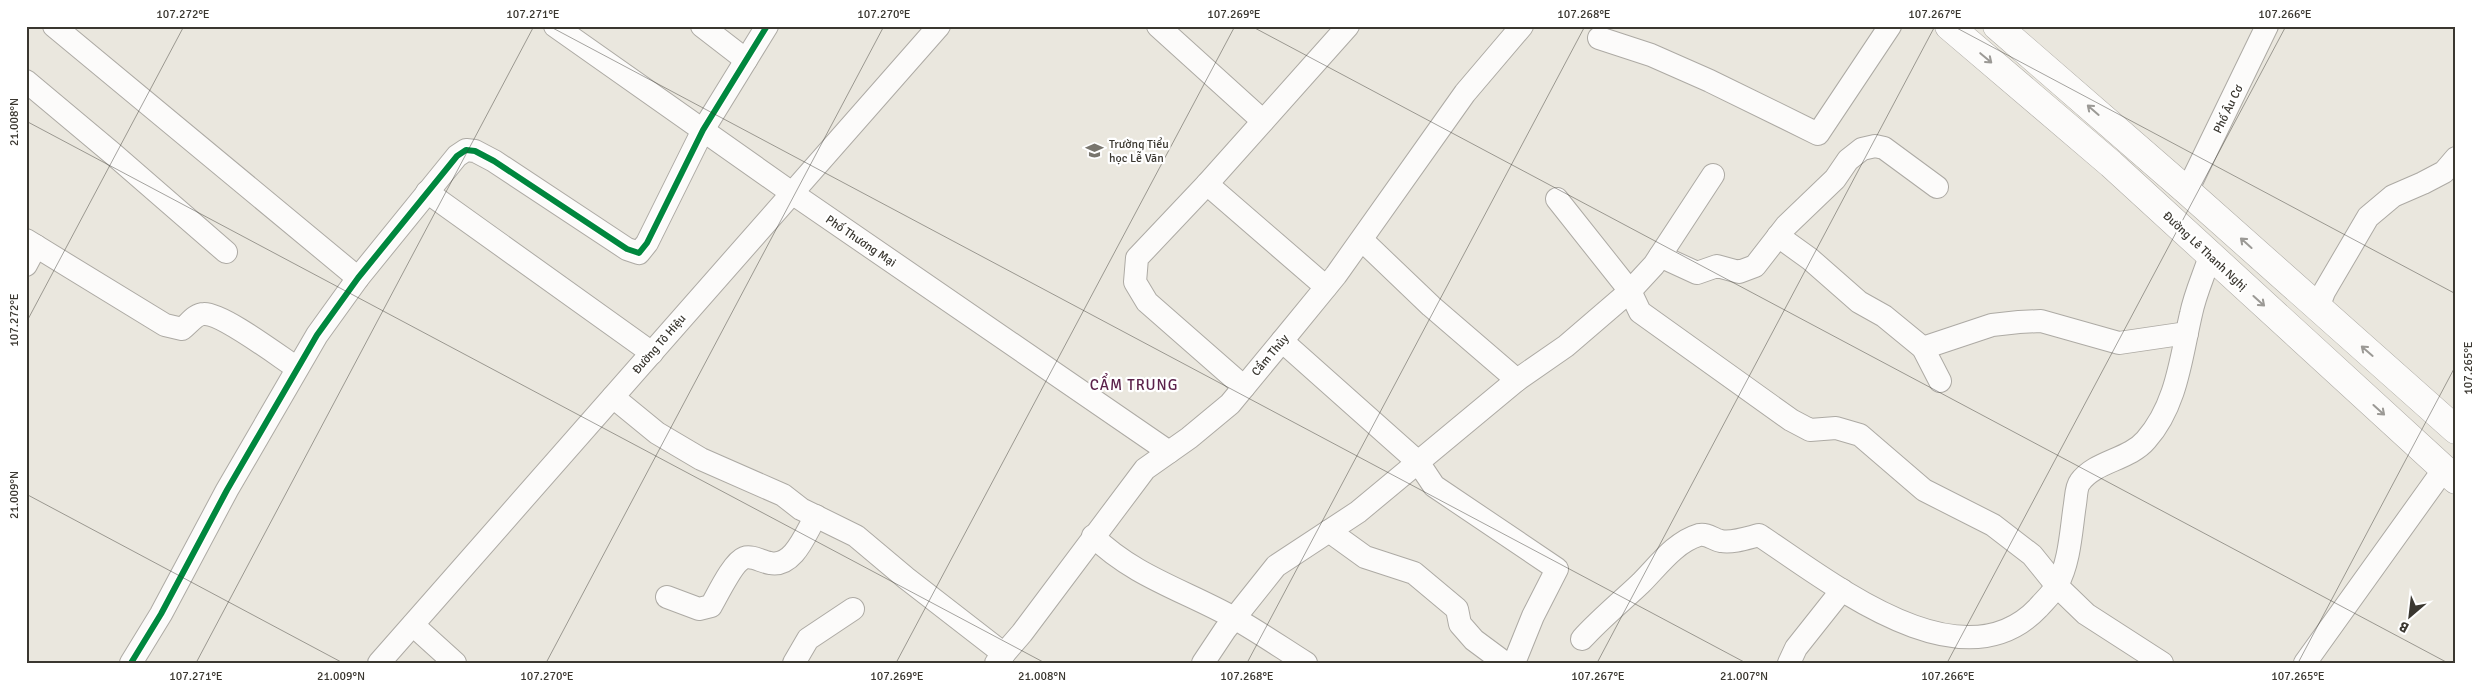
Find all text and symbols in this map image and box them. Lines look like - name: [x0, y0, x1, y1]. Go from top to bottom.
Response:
- text: 107.272°E: [156, 7, 210, 22]
- text: 107.271°E: [506, 7, 560, 22]
- text: 107.270°E: [857, 7, 911, 22]
- text: 107.269°E: [1207, 7, 1261, 22]
- text: 107.268°E: [1557, 7, 1611, 22]
- text: 107.267°E: [1908, 7, 1962, 22]
- text: 107.266°E: [2258, 7, 2312, 22]
- one-way arrow: [1980, 52, 1993, 63]
- street label: Phố Âu Cơ: [2210, 82, 2247, 136]
- text: 21.008°N: [7, 98, 22, 146]
- one-way arrow: [2087, 105, 2100, 116]
- place label: Trường Tiểu học Lễ Văn: [1109, 137, 1169, 166]
- school or university icon: Trường Tiểu học Lễ Văn: [1085, 141, 1105, 161]
- street label: Đường Lê Thanh Nghị: [2160, 209, 2250, 294]
- street label: Phố Thương Mại: [822, 212, 899, 271]
- one-way arrow: [2239, 237, 2252, 249]
- text: 107.272°E: [7, 293, 22, 347]
- one-way arrow: [2252, 295, 2265, 307]
- street label: Đường Tô Hiệu: [629, 311, 689, 377]
- street label: Cẩm Thủy: [1249, 331, 1292, 379]
- text: 107.265°E: [2461, 341, 2476, 395]
- one-way arrow: [2360, 346, 2373, 357]
- district label: CẨM TRUNG: [1090, 373, 1178, 394]
- one-way arrow: [2372, 404, 2385, 416]
- text: 21.009°N: [7, 471, 22, 519]
- north arrow: [2384, 592, 2434, 642]
- text: B: [2396, 617, 2412, 637]
- text: 107.271°E: [169, 669, 223, 684]
- text: 21.009°N: [317, 669, 365, 684]
- text: 107.270°E: [520, 669, 574, 684]
- text: 107.269°E: [870, 669, 924, 684]
- text: 21.008°N: [1018, 669, 1066, 684]
- text: 107.268°E: [1220, 669, 1274, 684]
- text: 107.267°E: [1571, 669, 1625, 684]
- text: 21.007°N: [1720, 669, 1768, 684]
- text: 107.266°E: [1921, 669, 1975, 684]
- text: 107.265°E: [2271, 669, 2325, 684]

